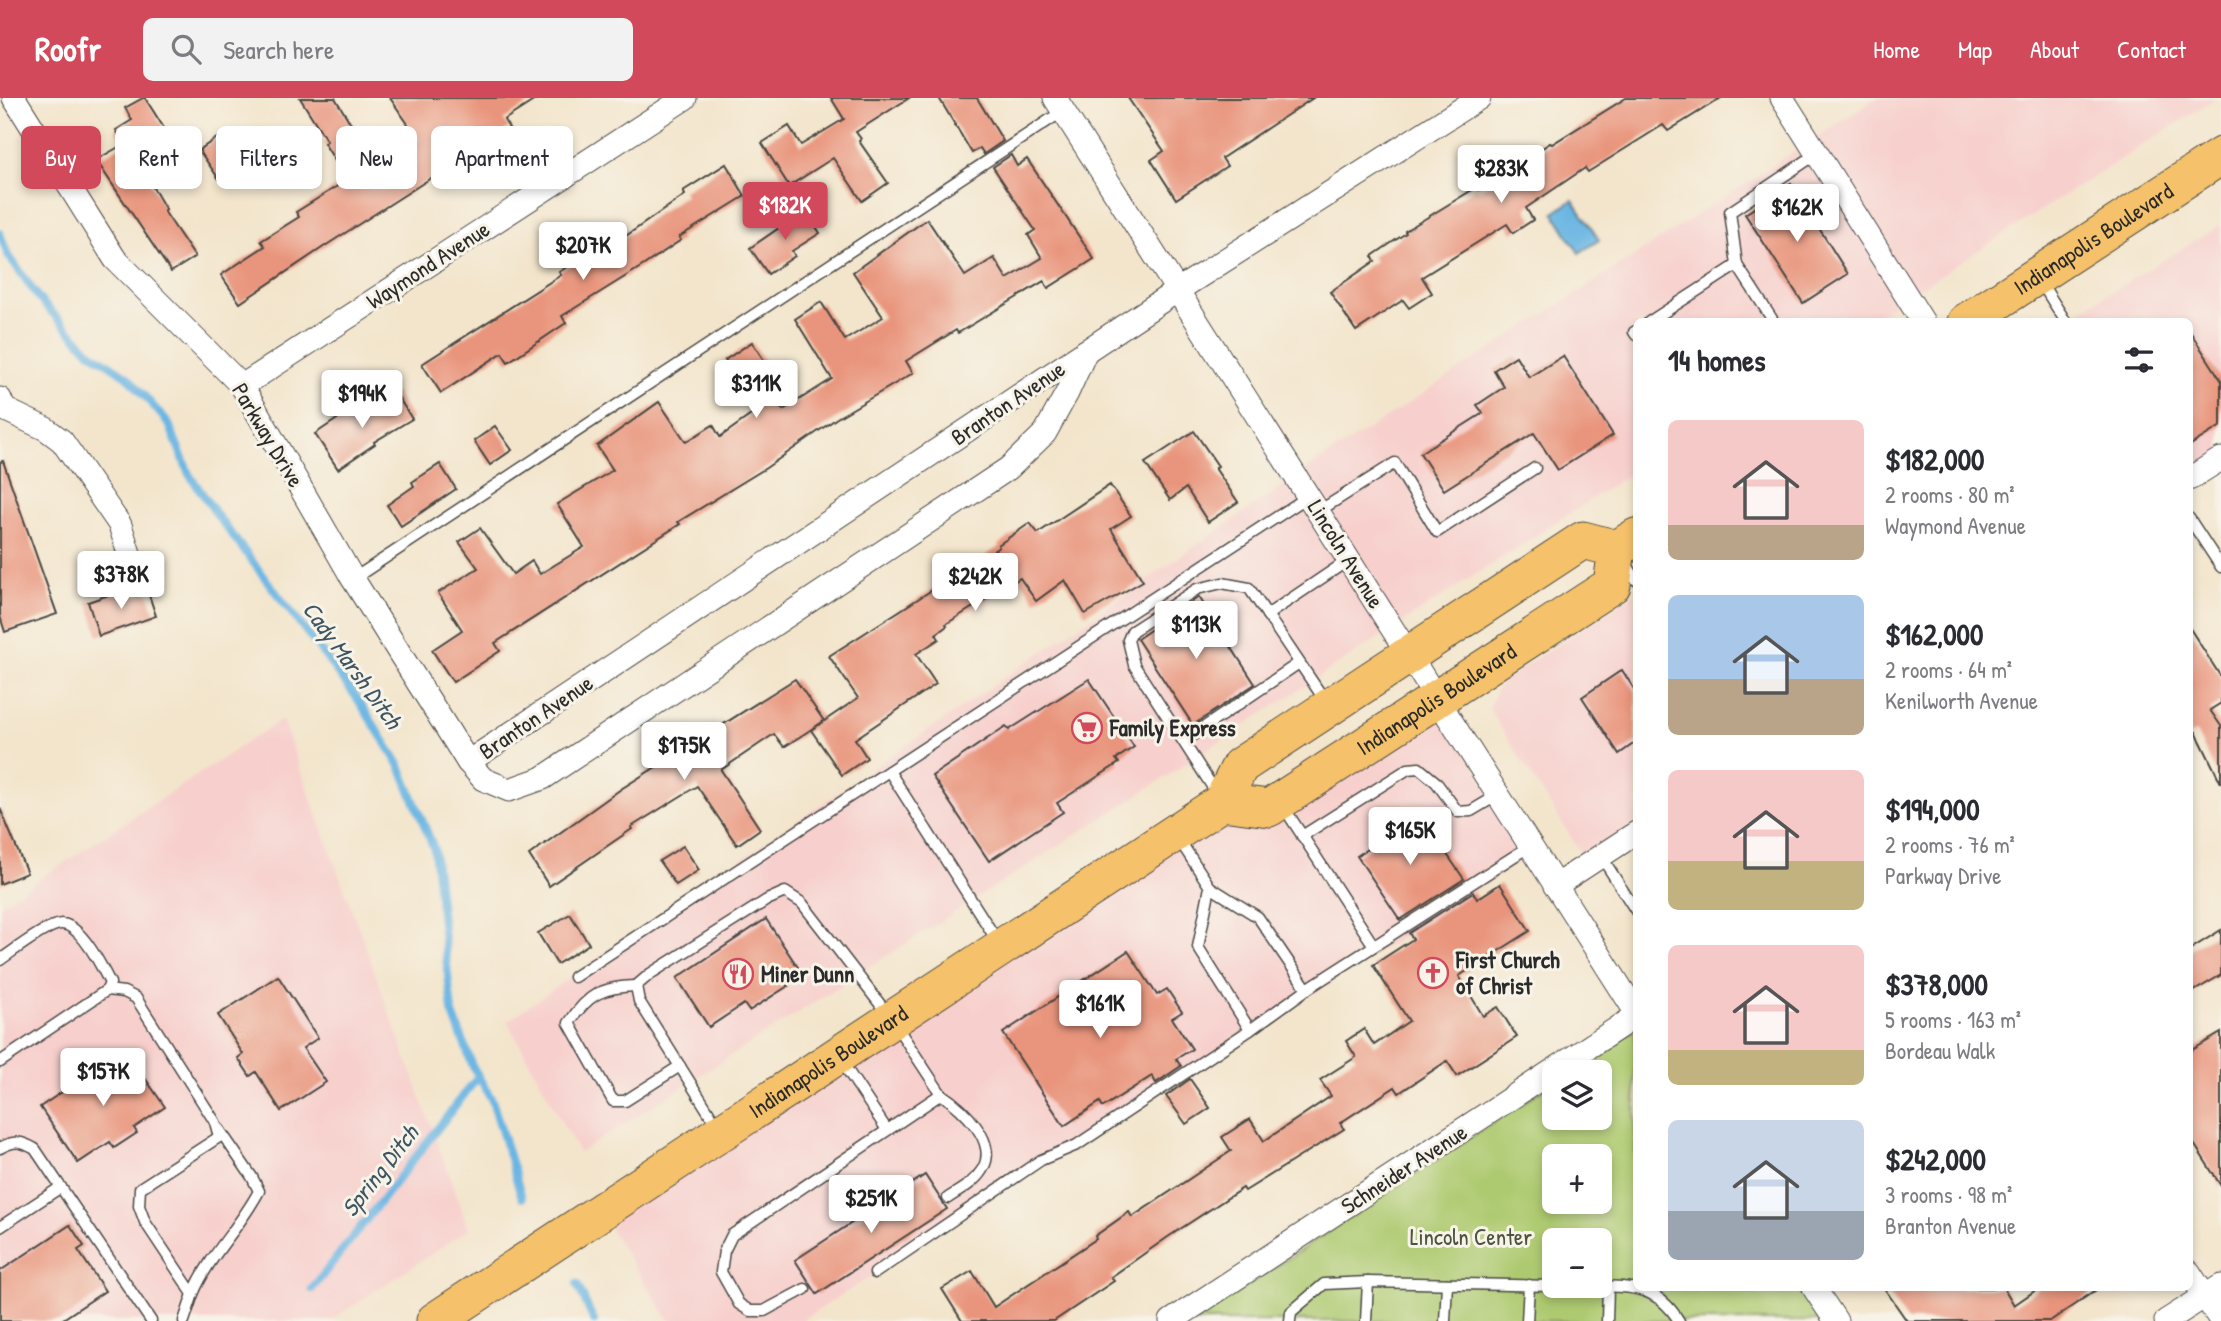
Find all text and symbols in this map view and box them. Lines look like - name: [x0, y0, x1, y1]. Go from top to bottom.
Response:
- search box: [143, 18, 633, 81]
- text: Roofr: [35, 27, 101, 71]
- icon: search: [167, 30, 205, 68]
- text: Search here: [223, 32, 334, 67]
- text: Home: [1873, 33, 1920, 65]
- text: Map: [1958, 33, 1992, 65]
- text: About: [2030, 33, 2079, 65]
- text: Contact: [2117, 33, 2186, 65]
- chip: Buy: [21, 126, 101, 189]
- chip: Rent: [115, 126, 202, 189]
- chip: Filters: [216, 126, 322, 189]
- chip: New: [336, 126, 417, 189]
- chip: Apartment: [431, 126, 573, 189]
- pin: $283K: [1452, 146, 1550, 205]
- text: $283K: [1474, 152, 1528, 183]
- street label: Indianapolis Boulevard: [2007, 175, 2179, 302]
- pin: $182K: [736, 183, 834, 242]
- pin: $162K: [1748, 184, 1846, 244]
- text: $182K: [759, 189, 811, 220]
- text: $162K: [1771, 191, 1823, 222]
- street label: Waymond Avenue: [360, 213, 495, 316]
- pin: $207K: [534, 222, 632, 282]
- text: $207K: [555, 229, 611, 260]
- text: 14 homes: [1668, 340, 1766, 380]
- icon: filters: [2120, 341, 2158, 379]
- street label: Branton Avenue: [945, 353, 1071, 452]
- pin: $311K: [707, 360, 805, 420]
- text: $311K: [731, 367, 781, 398]
- pin: $194K: [313, 370, 411, 430]
- street label: Parkway Drive: [225, 377, 312, 493]
- text: $194K: [337, 377, 387, 408]
- text: $182,000: [1885, 439, 1985, 479]
- icon: home: [1724, 448, 1808, 532]
- text: 2 rooms · 80 m²: [1885, 479, 2015, 510]
- street label: Lincoln Avenue: [1301, 494, 1392, 614]
- text: Waymond Avenue: [1885, 510, 2026, 541]
- pin: $378K: [72, 552, 170, 611]
- pin: $242K: [926, 554, 1024, 613]
- text: $378K: [93, 558, 149, 589]
- text: $242K: [948, 560, 1002, 591]
- water label: Cady Marsh Ditch: [295, 594, 411, 737]
- pin: $113K: [1147, 602, 1245, 661]
- text: $113K: [1171, 608, 1221, 639]
- text: $162,000: [1885, 614, 1984, 654]
- icon: home: [1724, 623, 1808, 707]
- street label: Indianapolis Boulevard: [1350, 635, 1522, 762]
- text: 2 rooms · 64 m²: [1885, 654, 2012, 685]
- street label: Branton Avenue: [473, 667, 599, 766]
- text: Kenilworth Avenue: [1885, 685, 2038, 716]
- supermarket icon: Family Express: [1070, 711, 1104, 745]
- place label: Family Express: [1109, 712, 1236, 744]
- pin: $175K: [635, 722, 733, 782]
- text: $175K: [657, 729, 711, 760]
- text: $194,000: [1885, 789, 1980, 829]
- icon: home: [1724, 798, 1808, 882]
- pin: $165K: [1361, 808, 1459, 867]
- text: $165K: [1385, 814, 1435, 845]
- text: 2 rooms · 76 m²: [1885, 829, 2015, 860]
- text: Parkway Drive: [1885, 860, 2001, 891]
- place label: First Church of Christ: [1455, 944, 1560, 1001]
- church icon: First Church of Christ: [1416, 956, 1450, 990]
- restaurant icon: Miner Dunn: [721, 957, 755, 991]
- place label: Miner Dunn: [761, 958, 854, 989]
- text: $378,000: [1885, 964, 1988, 1004]
- icon: home: [1724, 973, 1808, 1057]
- pin: $161K: [1051, 981, 1149, 1040]
- text: $161K: [1075, 987, 1125, 1018]
- street label: Indianapolis Boulevard: [742, 998, 913, 1125]
- text: 5 rooms · 163 m²: [1885, 1004, 2021, 1035]
- text: Bordeau Walk: [1885, 1035, 1995, 1066]
- pin: $157K: [54, 1048, 152, 1108]
- text: $157K: [76, 1055, 130, 1086]
- map controls: [1542, 1060, 1612, 1298]
- button: layers: [1542, 1060, 1612, 1130]
- street label: Schneider Avenue: [1335, 1116, 1473, 1221]
- water label: Spring Ditch: [334, 1117, 427, 1223]
- text: $242,000: [1885, 1139, 1986, 1179]
- button: +: [1542, 1144, 1612, 1214]
- icon: home: [1724, 1148, 1808, 1232]
- pin: $251K: [822, 1176, 920, 1235]
- text: 3 rooms · 98 m²: [1885, 1179, 2012, 1210]
- text: $251K: [845, 1182, 897, 1213]
- text: Branton Avenue: [1885, 1210, 2016, 1241]
- park label: Lincoln Center: [1410, 1221, 1532, 1252]
- button: −: [1542, 1228, 1612, 1298]

